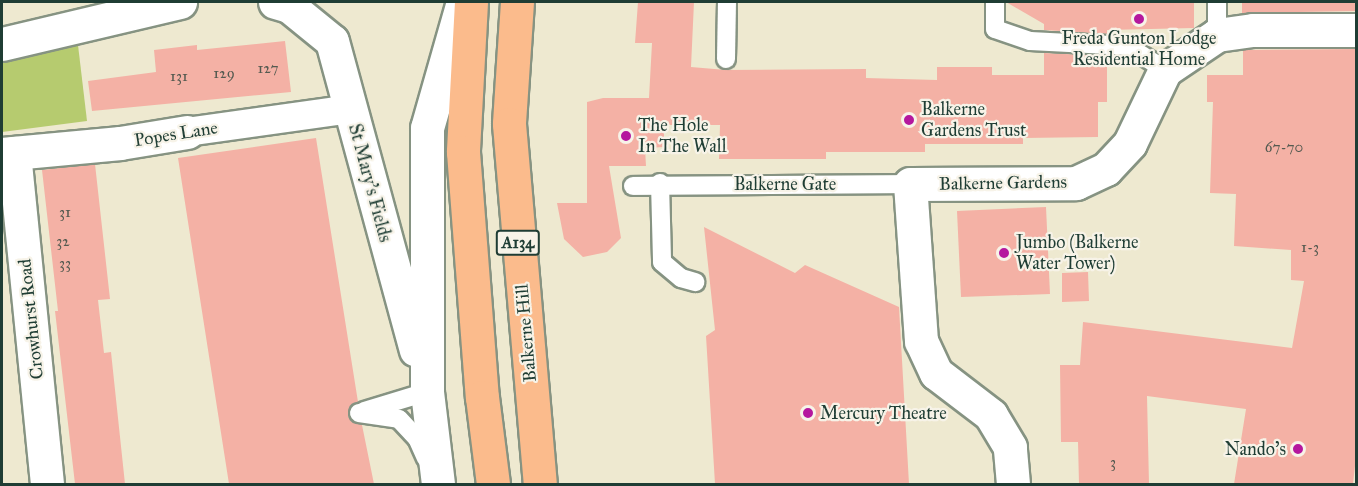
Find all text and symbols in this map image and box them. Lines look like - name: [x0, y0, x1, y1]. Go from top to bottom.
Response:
- marker: Freda Gunton Lodge Residential Home: [1132, 12, 1146, 26]
- place label: Freda Gunton Lodge Residential Home: [1061, 28, 1217, 70]
- house number: 127: [258, 60, 278, 78]
- house number: 129: [213, 65, 235, 83]
- house number: 131: [170, 68, 188, 86]
- place label: Balkerne Gardens Trust: [921, 99, 1026, 142]
- marker: Balkerne Gardens Trust: [902, 113, 916, 127]
- place label: The Hole In The Wall: [638, 115, 727, 158]
- street label: Popes Lane: [133, 117, 219, 151]
- street label: St Mary's Fields: [344, 121, 396, 245]
- marker: The Hole In The Wall: [619, 129, 633, 143]
- house number: 67-70: [1265, 139, 1303, 157]
- street label: Balkerne Gardens: [939, 171, 1067, 195]
- street label: Balkerne Gate: [734, 173, 836, 195]
- house number: 31: [59, 204, 71, 222]
- road number: A134: [496, 230, 540, 256]
- place label: Jumbo (Balkerne Water Tower): [1016, 232, 1138, 274]
- house number: 32: [56, 233, 70, 251]
- house number: 1-3: [1301, 239, 1319, 257]
- marker: Jumbo (Balkerne Water Tower): [997, 246, 1011, 260]
- house number: 33: [59, 255, 71, 273]
- street label: Crowhurst Road: [14, 258, 48, 380]
- street label: Balkerne Hill: [511, 283, 541, 383]
- place label: Mercury Theatre: [820, 402, 947, 424]
- marker: Mercury Theatre: [801, 406, 815, 420]
- place label: Nando's: [1225, 438, 1286, 460]
- marker: Nando's: [1291, 442, 1305, 456]
- house number: 3: [1110, 454, 1116, 472]

